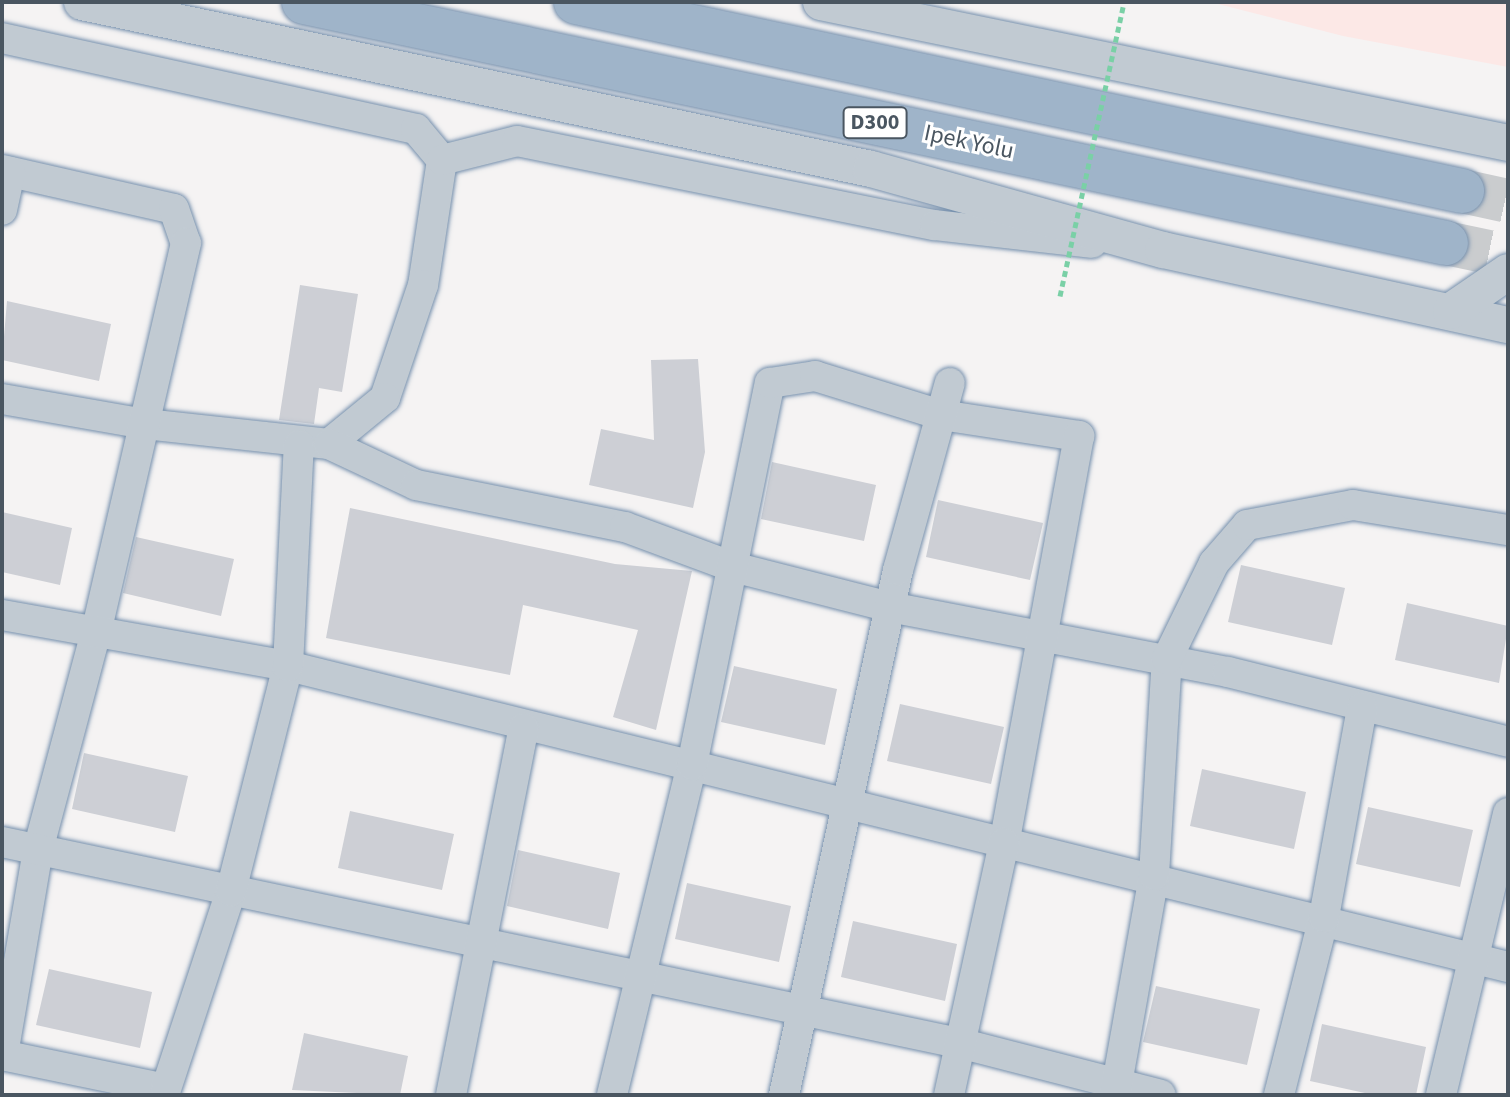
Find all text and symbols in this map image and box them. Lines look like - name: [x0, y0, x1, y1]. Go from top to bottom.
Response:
- road number: D300: [841, 105, 909, 141]
- street label: Ipek Yolu: [922, 118, 1016, 166]

